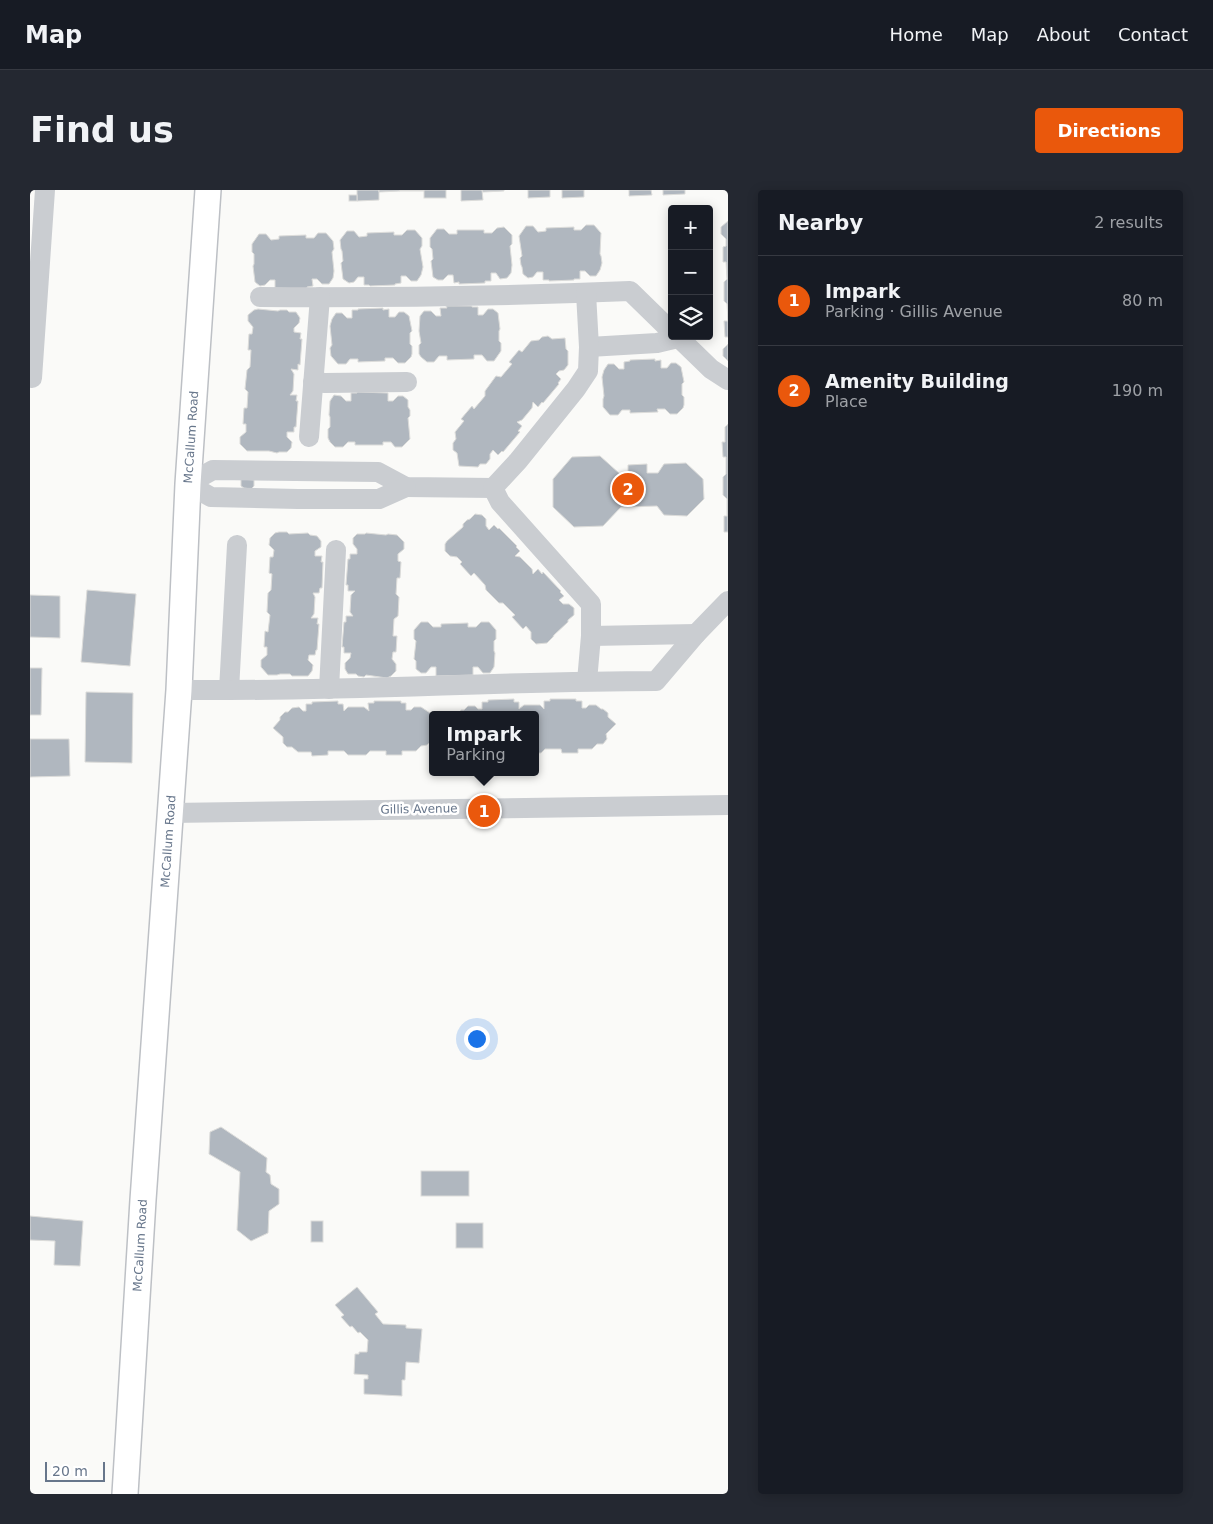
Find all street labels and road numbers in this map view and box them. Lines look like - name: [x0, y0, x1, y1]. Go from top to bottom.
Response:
- street label: McCallum Road: [181, 390, 201, 484]
- street label: McCallum Road: [158, 795, 179, 888]
- street label: Gillis Avenue: [380, 801, 458, 817]
- street label: McCallum Road: [130, 1199, 150, 1292]

